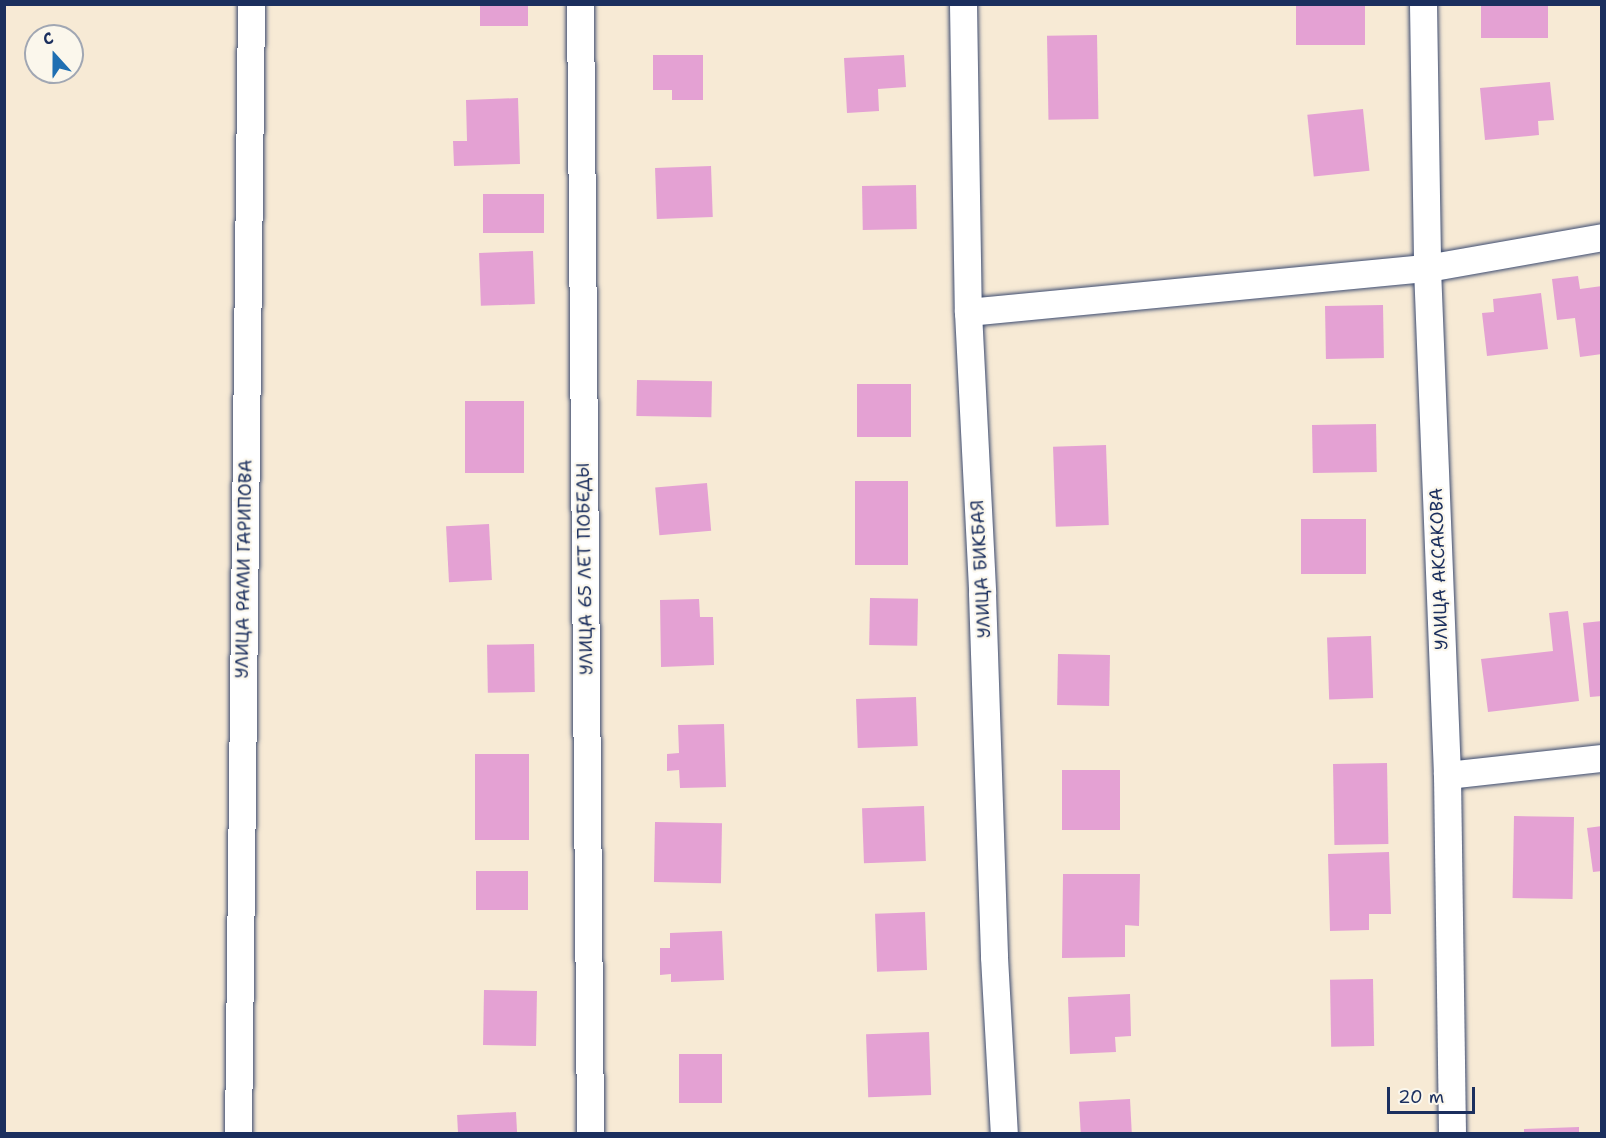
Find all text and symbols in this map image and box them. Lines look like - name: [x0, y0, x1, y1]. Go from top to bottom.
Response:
- north arrow: [24, 24, 84, 84]
- text: С: [40, 27, 56, 50]
- street label: УЛИЦА РАМИ ГАРИПОВА: [231, 459, 257, 679]
- street label: УЛИЦА 65 ЛЕТ ПОБЕДЫ: [572, 463, 598, 675]
- street label: УЛИЦА АКСАКОВА: [1425, 488, 1453, 650]
- street label: УЛИЦА БИКБАЯ: [967, 499, 995, 639]
- scale bar: [1390, 1075, 1478, 1113]
- text: 20 m: [1398, 1085, 1444, 1109]

